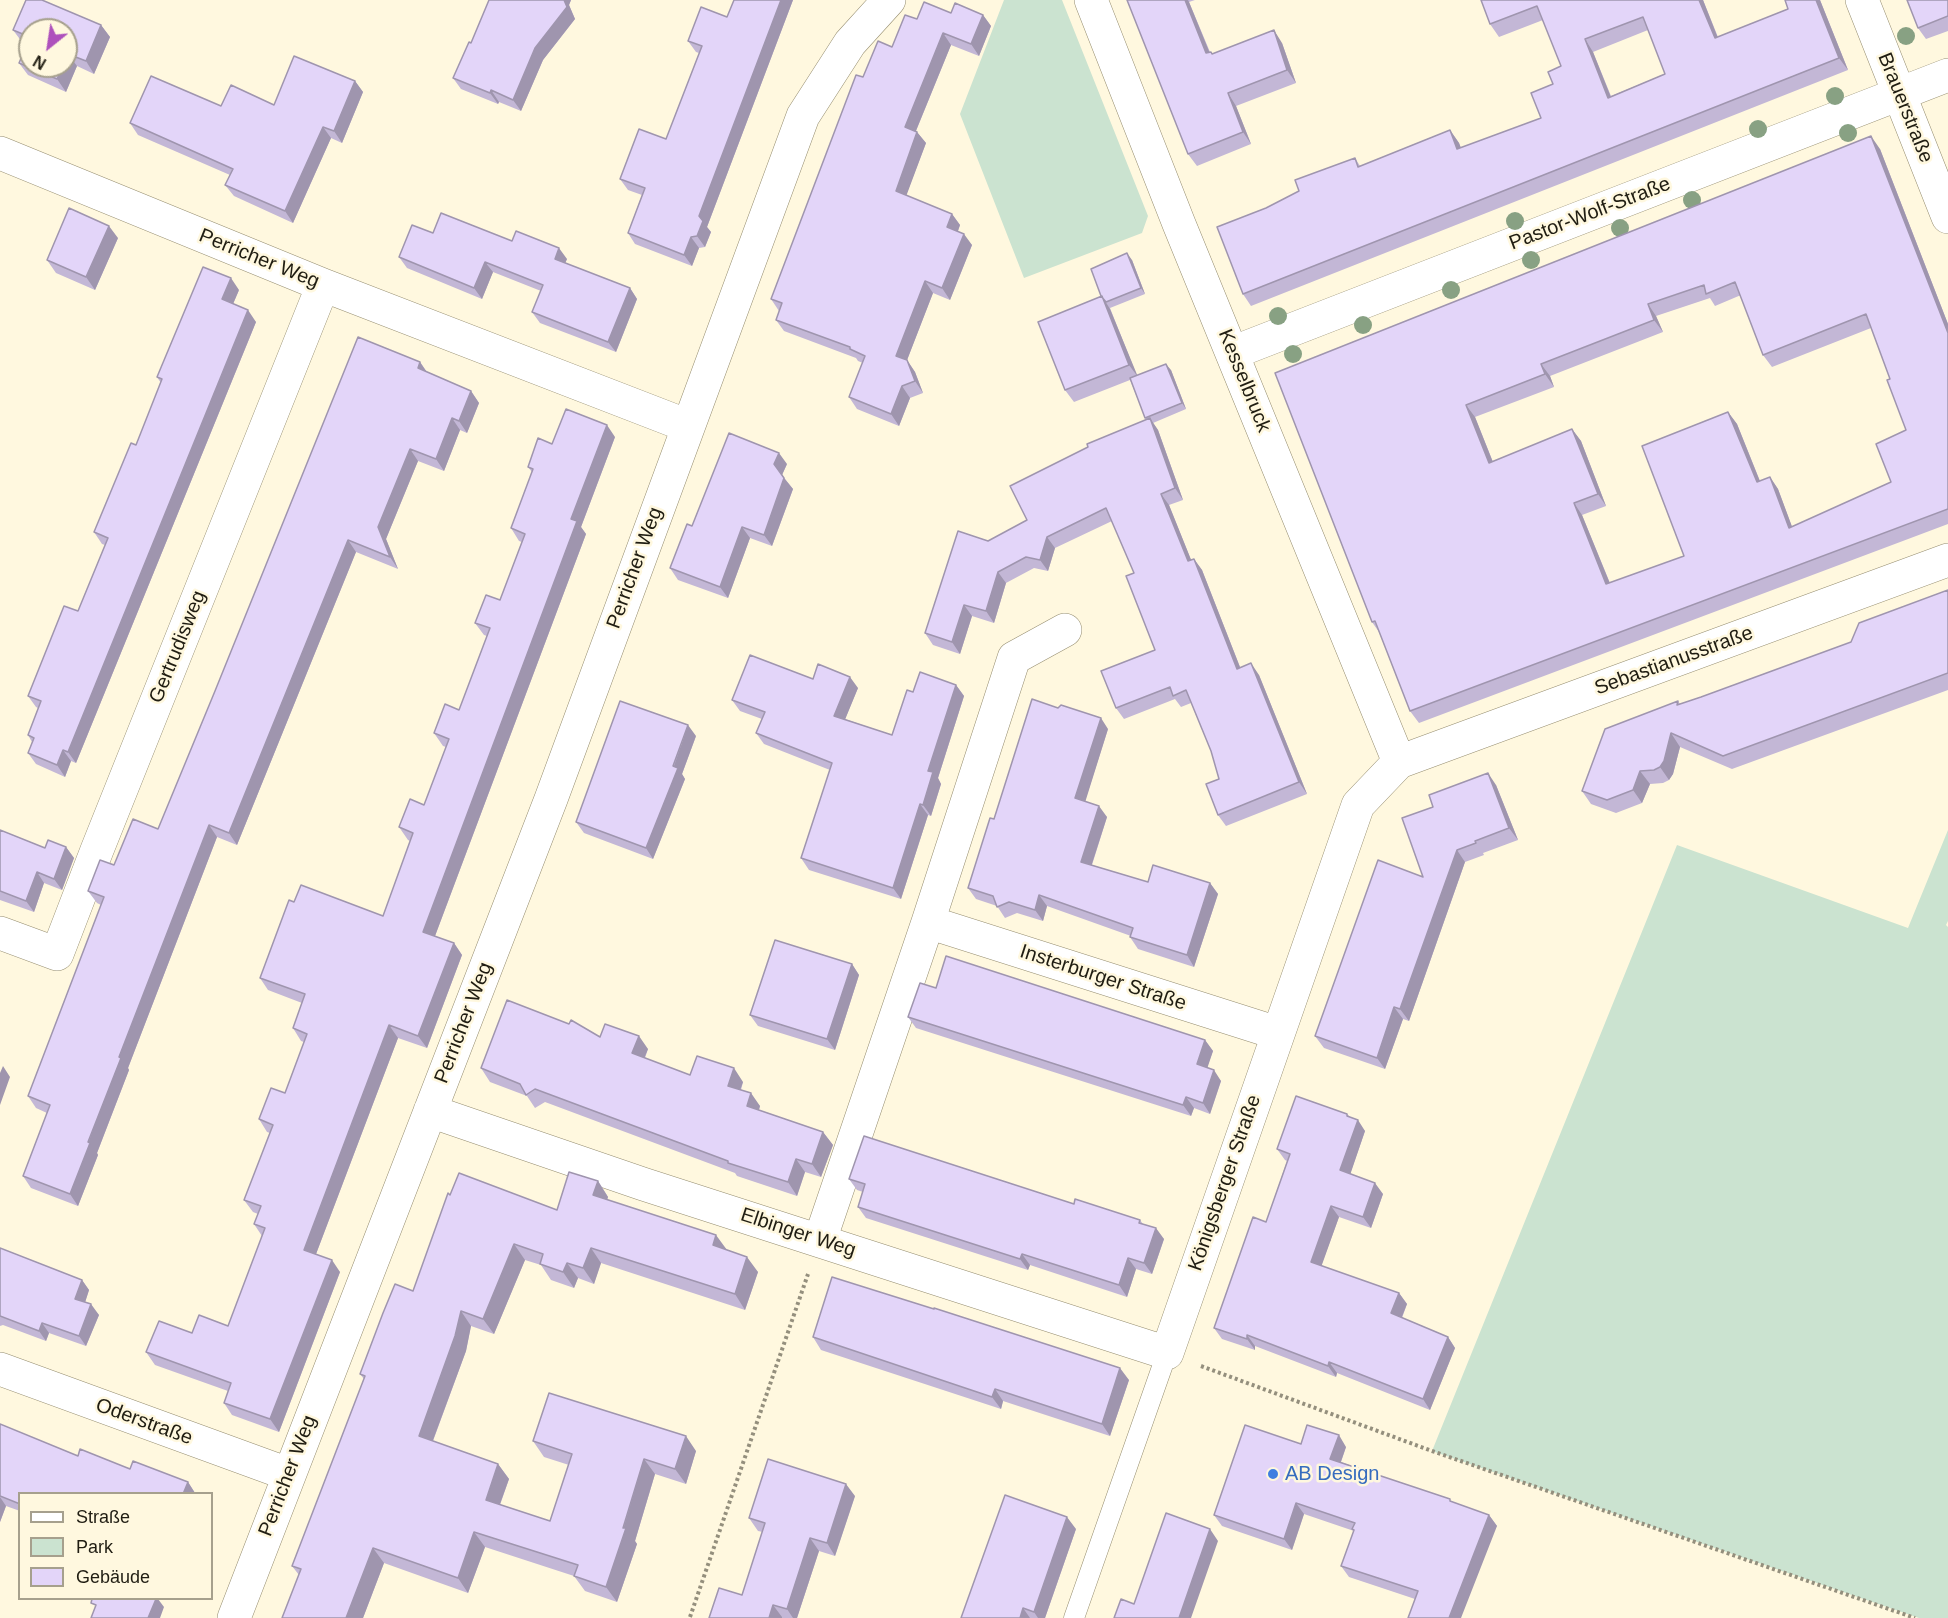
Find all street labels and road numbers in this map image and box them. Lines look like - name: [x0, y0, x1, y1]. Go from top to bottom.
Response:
- street label: Brauerstraße: [1872, 49, 1938, 167]
- street label: Pastor-Wolf-Straße: [1506, 172, 1674, 256]
- street label: Perricher Weg: [195, 224, 323, 294]
- street label: Kesselbruck: [1212, 326, 1276, 436]
- street label: Perricher Weg: [602, 504, 668, 632]
- street label: Gertrudisweg: [145, 587, 211, 707]
- street label: Sebastianusstraße: [1592, 621, 1756, 701]
- street label: Insterburger Straße: [1017, 940, 1189, 1016]
- street label: Perricher Weg: [430, 959, 498, 1087]
- street label: Königsberger Straße: [1184, 1092, 1266, 1274]
- street label: Elbinger Weg: [737, 1203, 859, 1263]
- street label: Oderstraße: [92, 1393, 196, 1451]
- street label: Perricher Weg: [254, 1412, 322, 1540]

